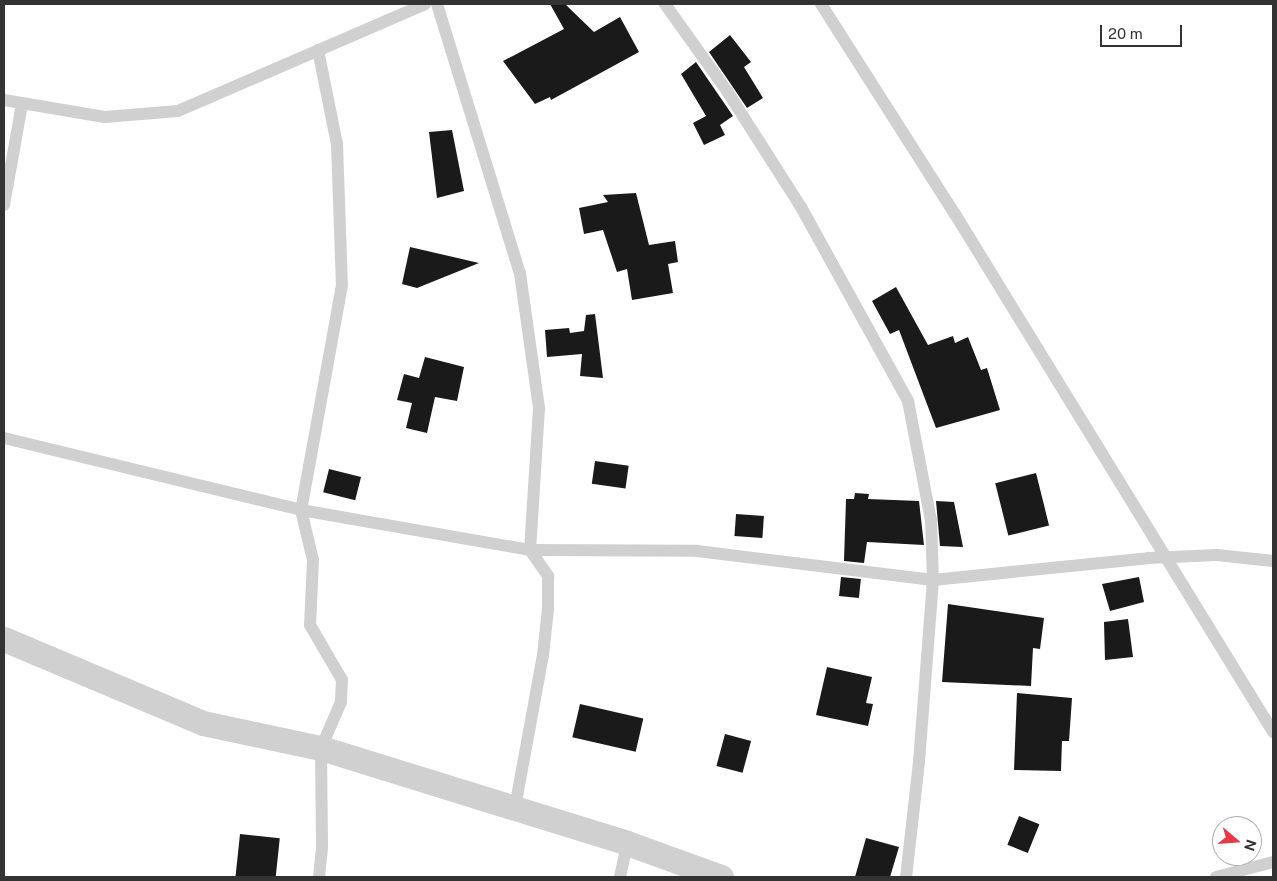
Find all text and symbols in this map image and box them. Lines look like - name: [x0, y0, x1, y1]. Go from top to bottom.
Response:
- scale bar: [1102, 15, 1184, 47]
- text: 20 m: [1108, 25, 1143, 42]
- north arrow: [1212, 816, 1262, 866]
- text: N: [1241, 838, 1260, 853]

